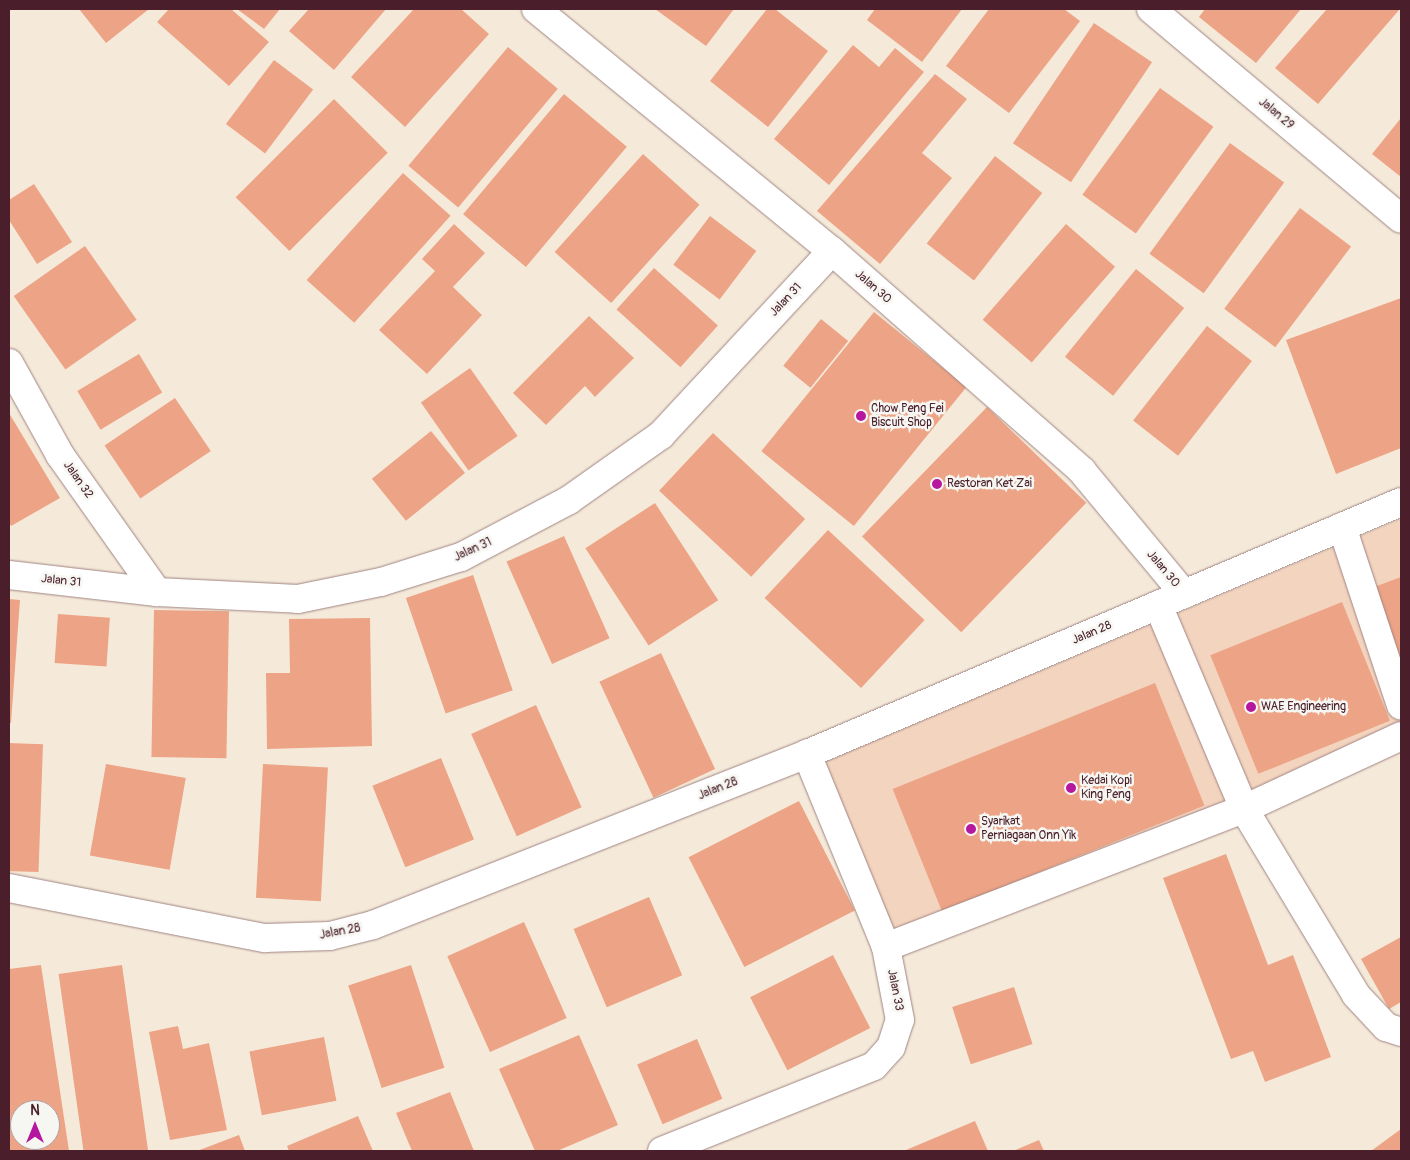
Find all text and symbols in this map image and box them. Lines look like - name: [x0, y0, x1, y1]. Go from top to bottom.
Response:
- street label: Jalan 29: [1255, 95, 1297, 133]
- street label: Jalan 30: [852, 267, 894, 307]
- street label: Jalan 31: [767, 280, 805, 320]
- place label: Chow Peng Fei Biscuit Shop: [871, 402, 944, 430]
- marker: Chow Peng Fei Biscuit Shop: [855, 410, 867, 422]
- street label: Jalan 32: [60, 459, 96, 501]
- place label: Restoran Ket Zai: [947, 477, 1032, 491]
- marker: Restoran Ket Zai: [931, 478, 943, 490]
- street label: Jalan 31: [452, 535, 494, 565]
- street label: Jalan 30: [1143, 548, 1183, 590]
- street label: Jalan 31: [40, 572, 82, 590]
- street label: Jalan 28: [1070, 618, 1114, 648]
- place label: WAE Engineering: [1261, 700, 1346, 714]
- marker: WAE Engineering: [1245, 701, 1257, 713]
- place label: Kedai Kopi King Peng: [1081, 774, 1132, 802]
- street label: Jalan 28: [696, 775, 740, 803]
- marker: Kedai Kopi King Peng: [1065, 782, 1077, 794]
- place label: Syarikat Perniagaan Onn Yik: [981, 815, 1076, 843]
- marker: Syarikat Perniagaan Onn Yik: [965, 823, 977, 835]
- street label: Jalan 28: [318, 921, 362, 943]
- street label: Jalan 33: [884, 968, 906, 1012]
- north arrow: [10, 1100, 60, 1150]
- text: N: [30, 1102, 40, 1119]

